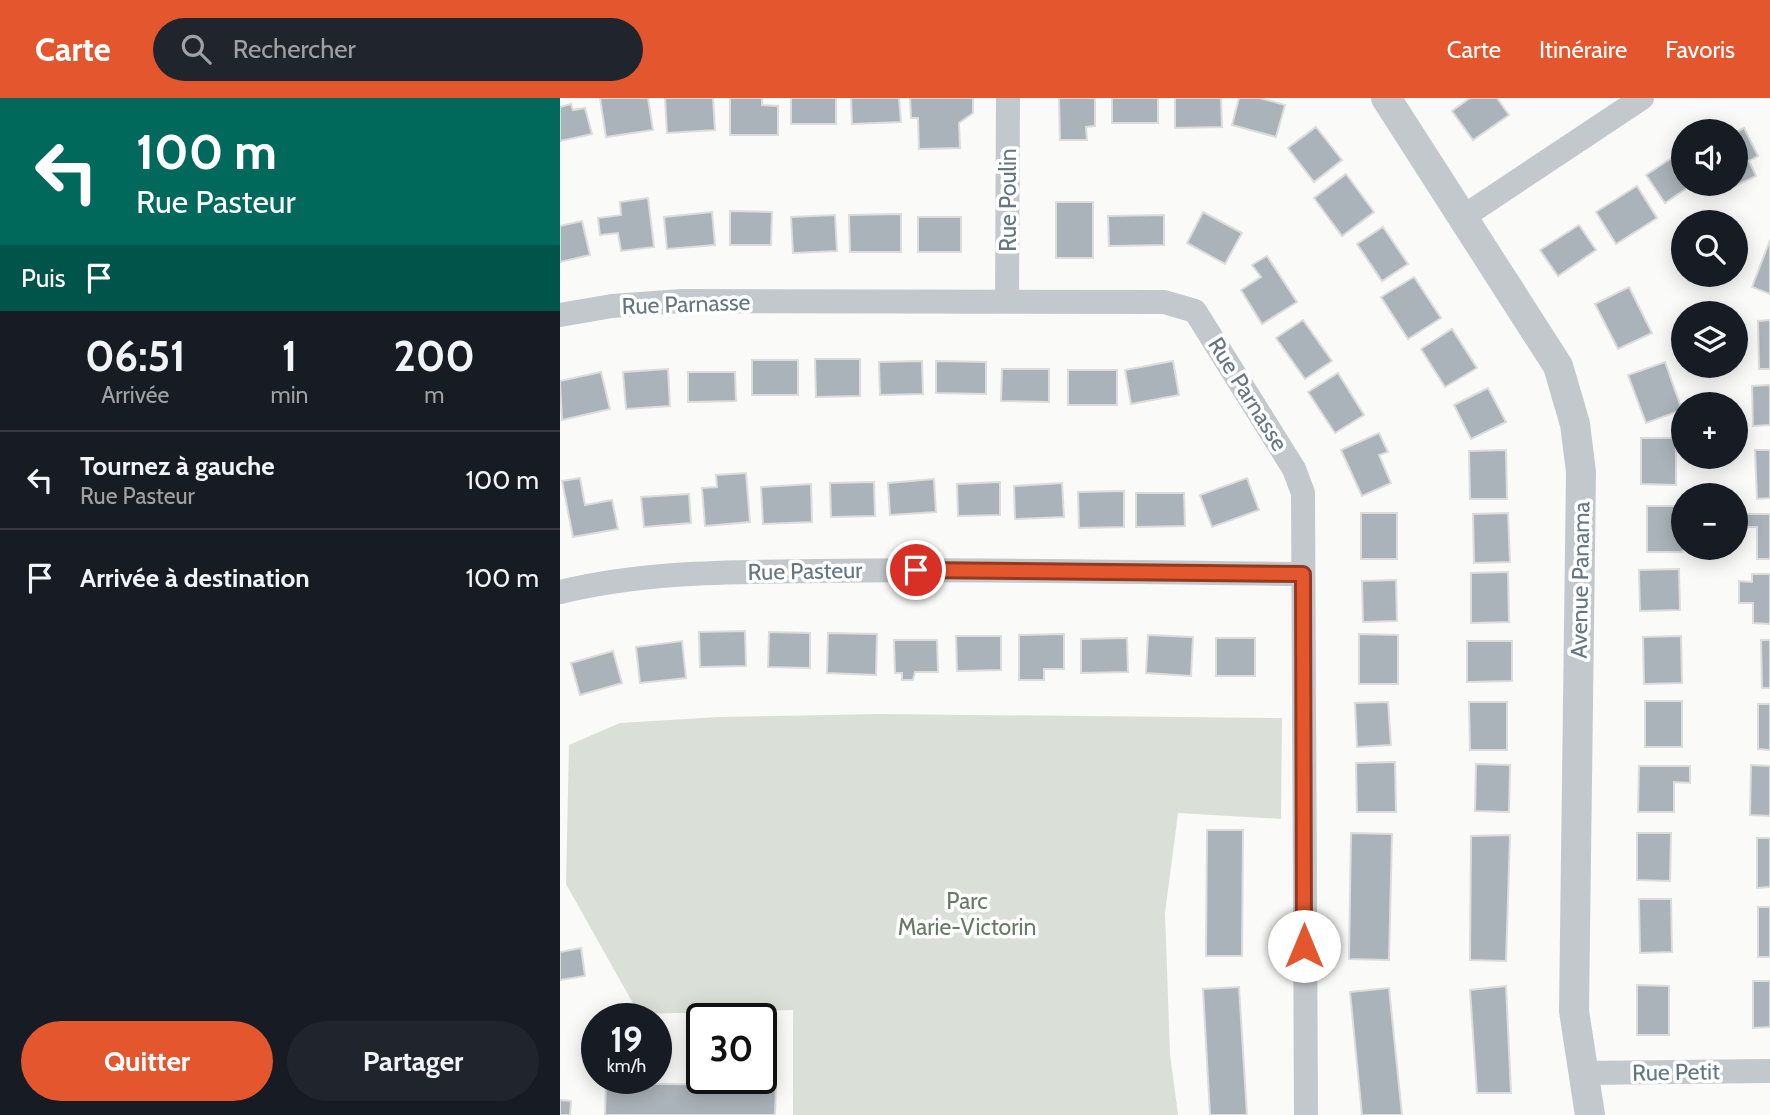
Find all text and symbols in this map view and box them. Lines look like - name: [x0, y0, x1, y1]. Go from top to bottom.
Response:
- search box: [153, 18, 643, 81]
- text: Carte: [35, 29, 111, 69]
- icon: search: [177, 30, 215, 68]
- text: Rechercher: [233, 33, 356, 65]
- text: Carte: [1447, 35, 1501, 64]
- text: Itinéraire: [1539, 35, 1627, 64]
- text: Favoris: [1665, 35, 1735, 64]
- map controls: [1671, 119, 1748, 560]
- button: sound: [1671, 119, 1748, 196]
- text: 100 m: [136, 122, 277, 181]
- icon: left: [21, 126, 112, 217]
- street label: Rue Poulin: [994, 148, 1022, 252]
- text: Rue Pasteur: [136, 182, 296, 221]
- button: search: [1671, 210, 1748, 287]
- icon: arrive: [80, 259, 118, 297]
- text: Puis: [21, 262, 66, 294]
- street label: Rue Parnasse: [621, 288, 751, 320]
- button: layers: [1671, 301, 1748, 378]
- text: 06:51: [85, 330, 186, 382]
- text: 1: [282, 330, 297, 382]
- text: 200: [393, 330, 475, 382]
- street label: Rue Parnasse: [1202, 332, 1294, 456]
- text: Arrivée: [101, 381, 169, 409]
- text: min: [271, 381, 308, 409]
- text: m: [424, 381, 444, 409]
- button: +: [1671, 392, 1748, 469]
- text: Tournez à gauche: [80, 450, 275, 482]
- icon: left: [21, 461, 59, 499]
- text: 100 m: [466, 464, 539, 496]
- text: Rue Pasteur: [80, 482, 195, 510]
- button: −: [1671, 483, 1748, 560]
- street label: Avenue Panama: [1565, 501, 1595, 659]
- pin: [886, 540, 946, 600]
- icon: arrive: [897, 551, 935, 589]
- street label: Rue Pasteur: [747, 556, 863, 586]
- icon: arrive: [21, 559, 59, 597]
- text: Arrivée à destination: [80, 562, 310, 594]
- text: 100 m: [466, 562, 539, 594]
- park label: Parc Marie-Victorin: [898, 887, 1036, 941]
- position arrow: [1267, 909, 1341, 983]
- speed limit sign: 30: [686, 1003, 777, 1094]
- text: 19: [610, 1018, 643, 1061]
- button: Quitter: [21, 1021, 273, 1101]
- button: Partager: [287, 1021, 539, 1101]
- text: km/h: [607, 1055, 646, 1077]
- street label: Rue Petit: [1632, 1057, 1720, 1087]

